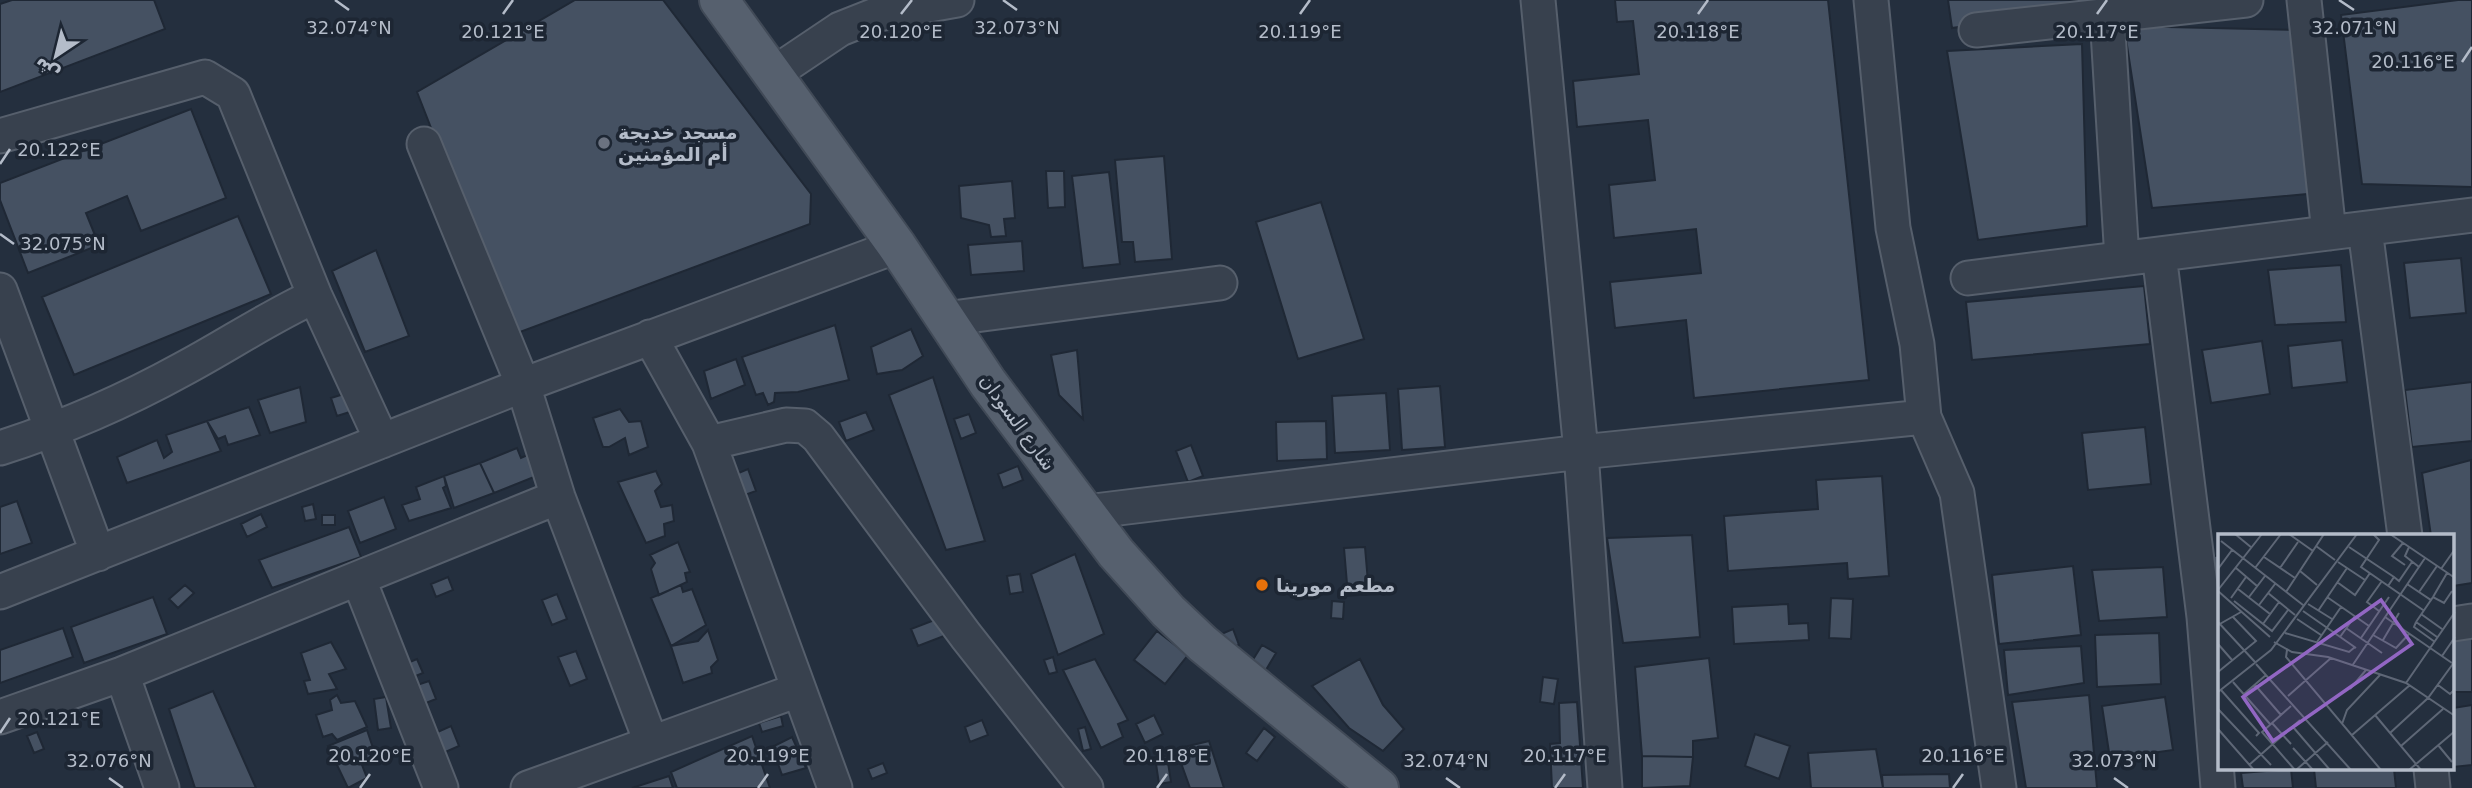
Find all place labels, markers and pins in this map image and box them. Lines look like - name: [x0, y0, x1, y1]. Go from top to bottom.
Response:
- place label: مسجد خديجة أم المؤمنين: [618, 121, 737, 166]
- marker: مسجد خديجة أم المؤمنين: [596, 135, 612, 151]
- place label: مطعم مورينا: [1276, 574, 1395, 597]
- marker: مطعم مورينا: [1254, 577, 1270, 593]

